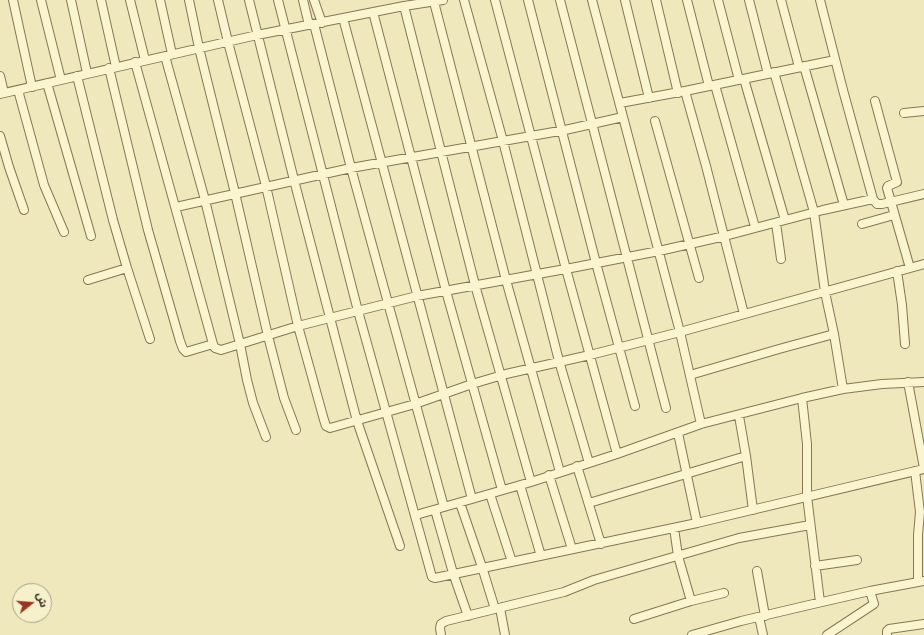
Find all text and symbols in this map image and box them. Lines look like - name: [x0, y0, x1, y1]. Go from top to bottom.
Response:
- north arrow: [12, 583, 52, 623]
- text: ش: [34, 591, 51, 609]

